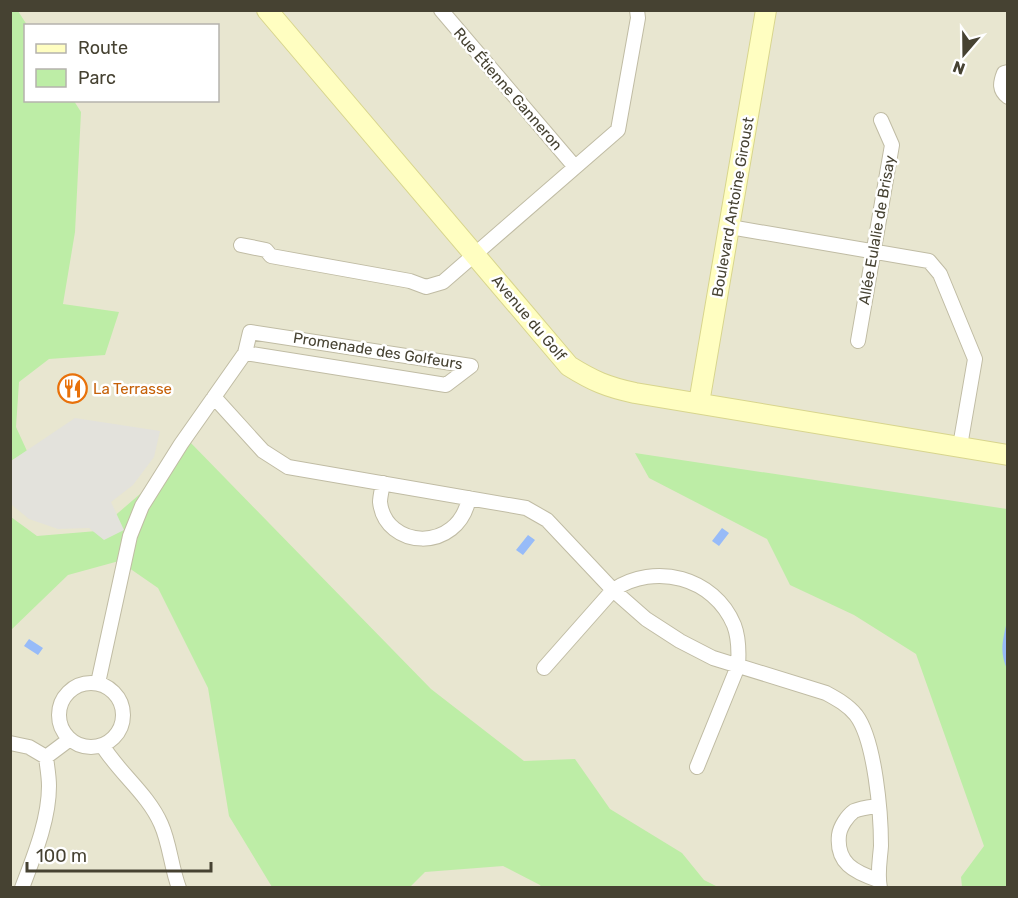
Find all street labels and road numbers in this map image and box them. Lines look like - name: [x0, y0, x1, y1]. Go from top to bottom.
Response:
- street label: Rue Étienne Ganneron: [450, 24, 566, 154]
- street label: Boulevard Antoine Giroust: [708, 116, 758, 298]
- street label: Allée Eulalie de Brisay: [855, 154, 899, 306]
- street label: Avenue du Golf: [488, 272, 570, 365]
- street label: Promenade des Golfeurs: [292, 329, 464, 373]

